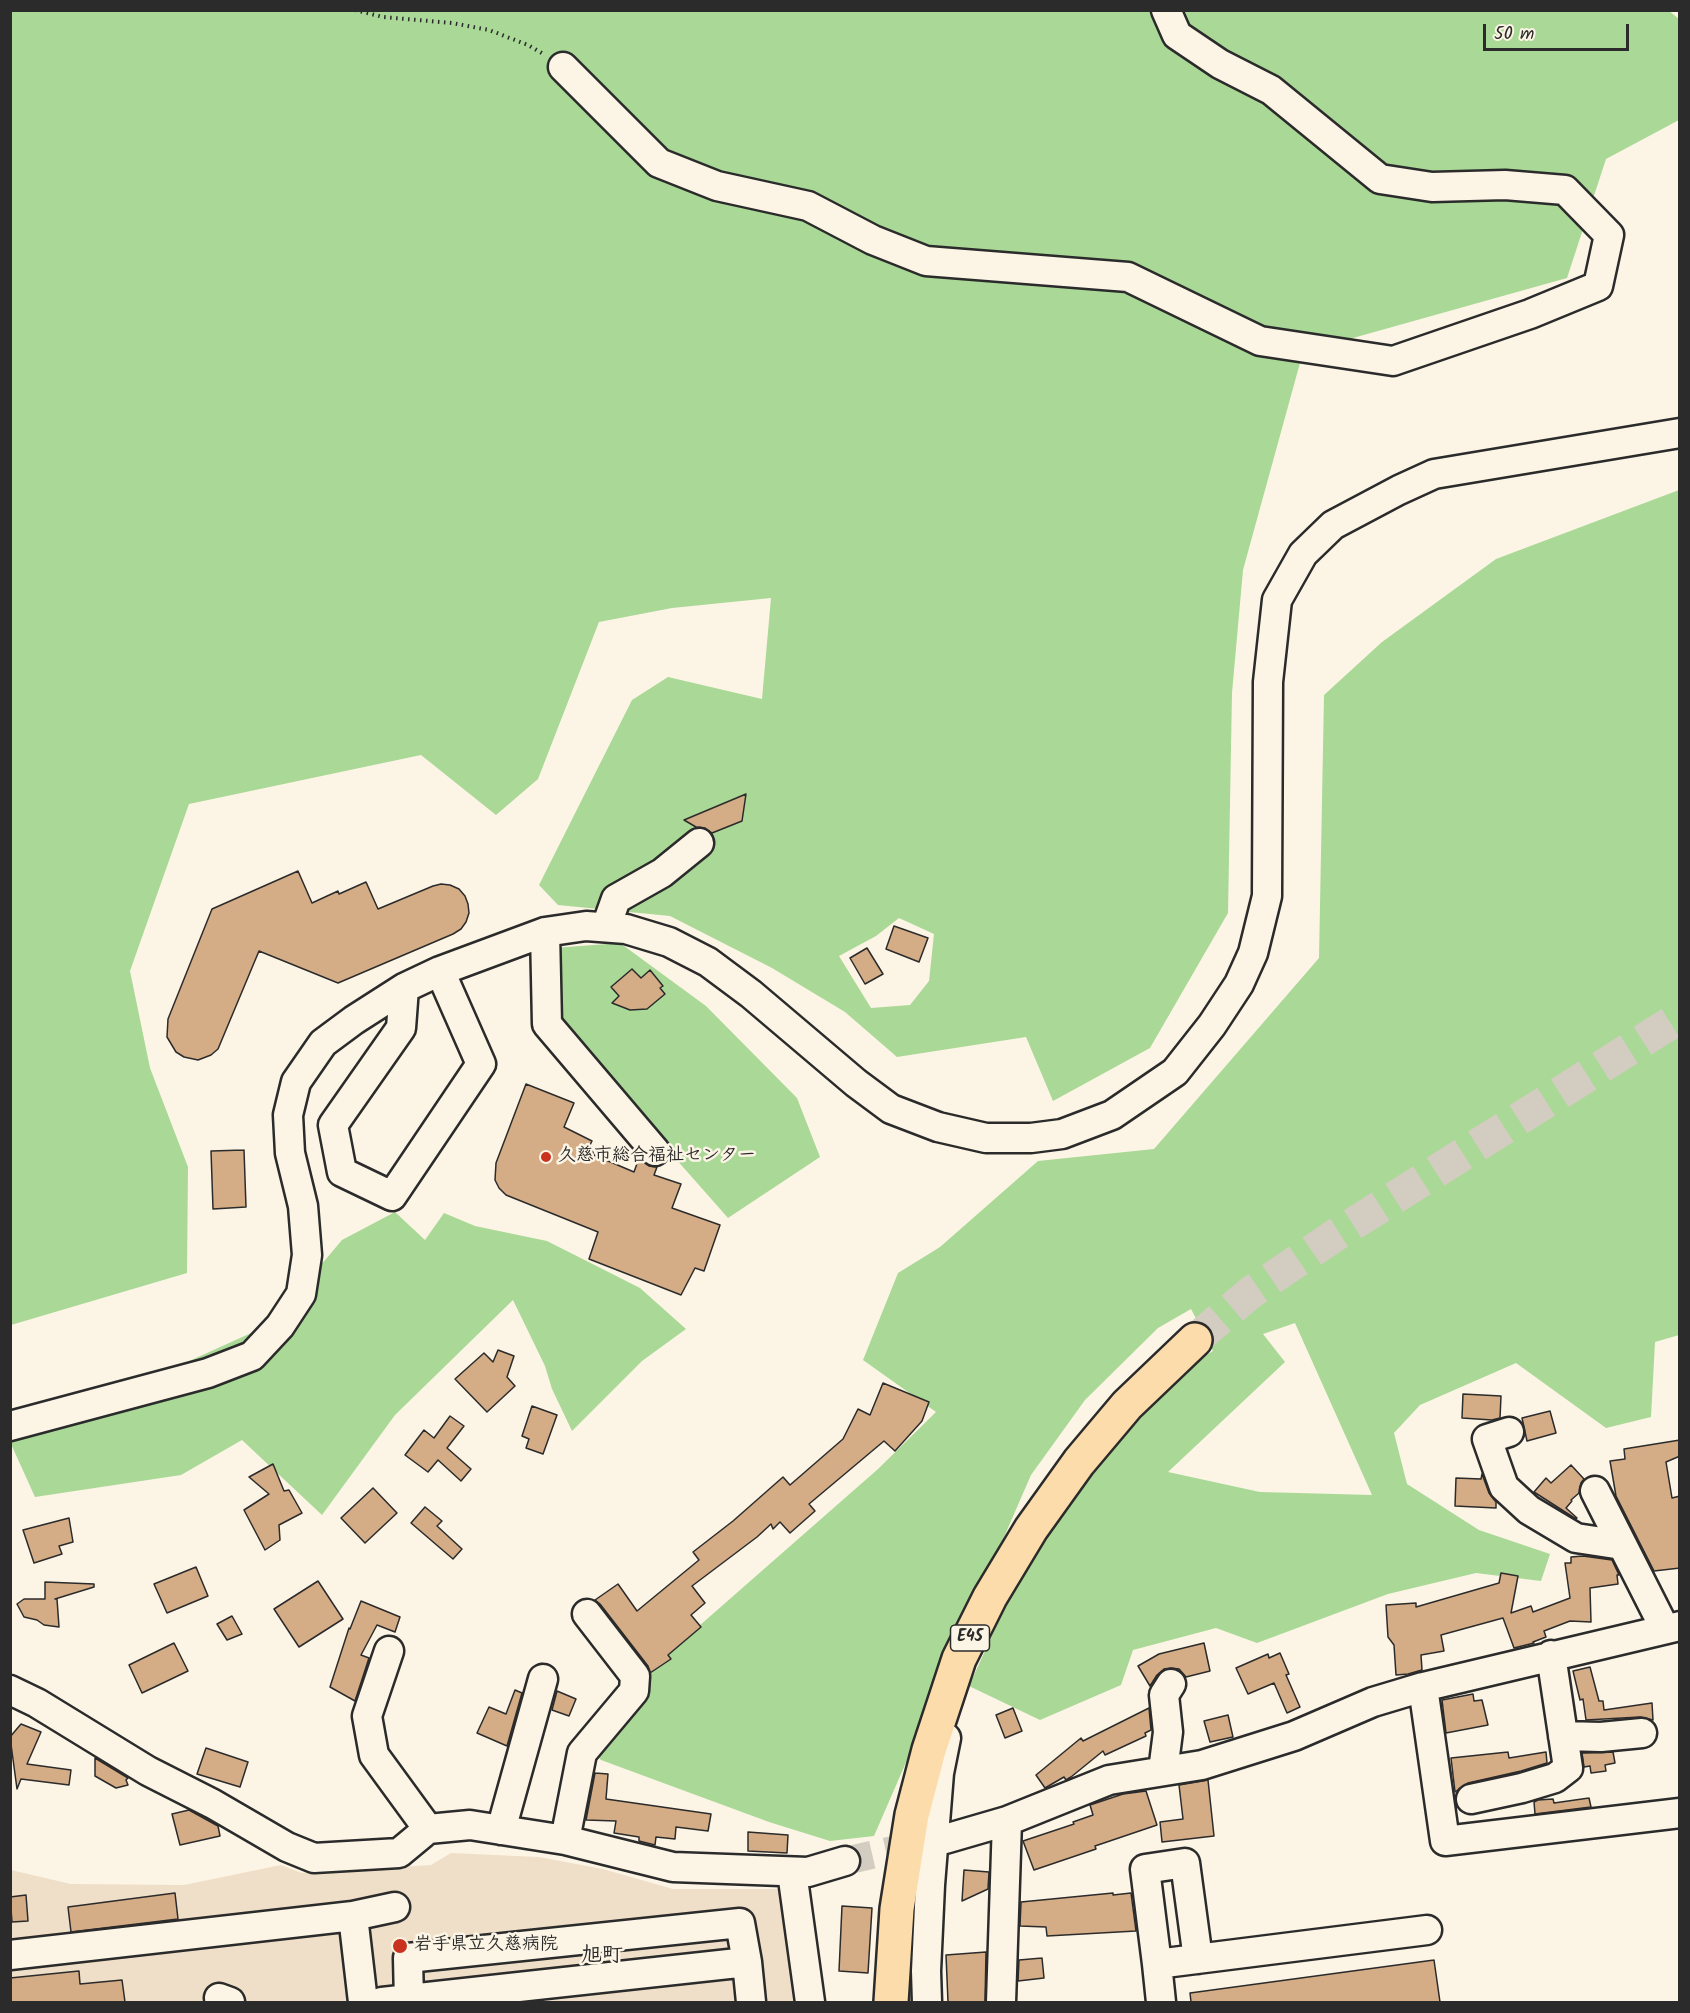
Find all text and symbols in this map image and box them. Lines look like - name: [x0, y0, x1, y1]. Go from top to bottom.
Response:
- scale bar: [1486, 12, 1632, 50]
- text: 50 m: [1494, 20, 1534, 49]
- place label: 久慈市総合福祉センター: [558, 1146, 756, 1168]
- marker: 久慈市総合福祉センター: [539, 1150, 553, 1164]
- road number: E45: [950, 1625, 990, 1651]
- place label: 岩手県立久慈病院: [414, 1935, 558, 1957]
- marker: 岩手県立久慈病院: [391, 1937, 409, 1955]
- district label: 旭町: [581, 1944, 623, 1970]

